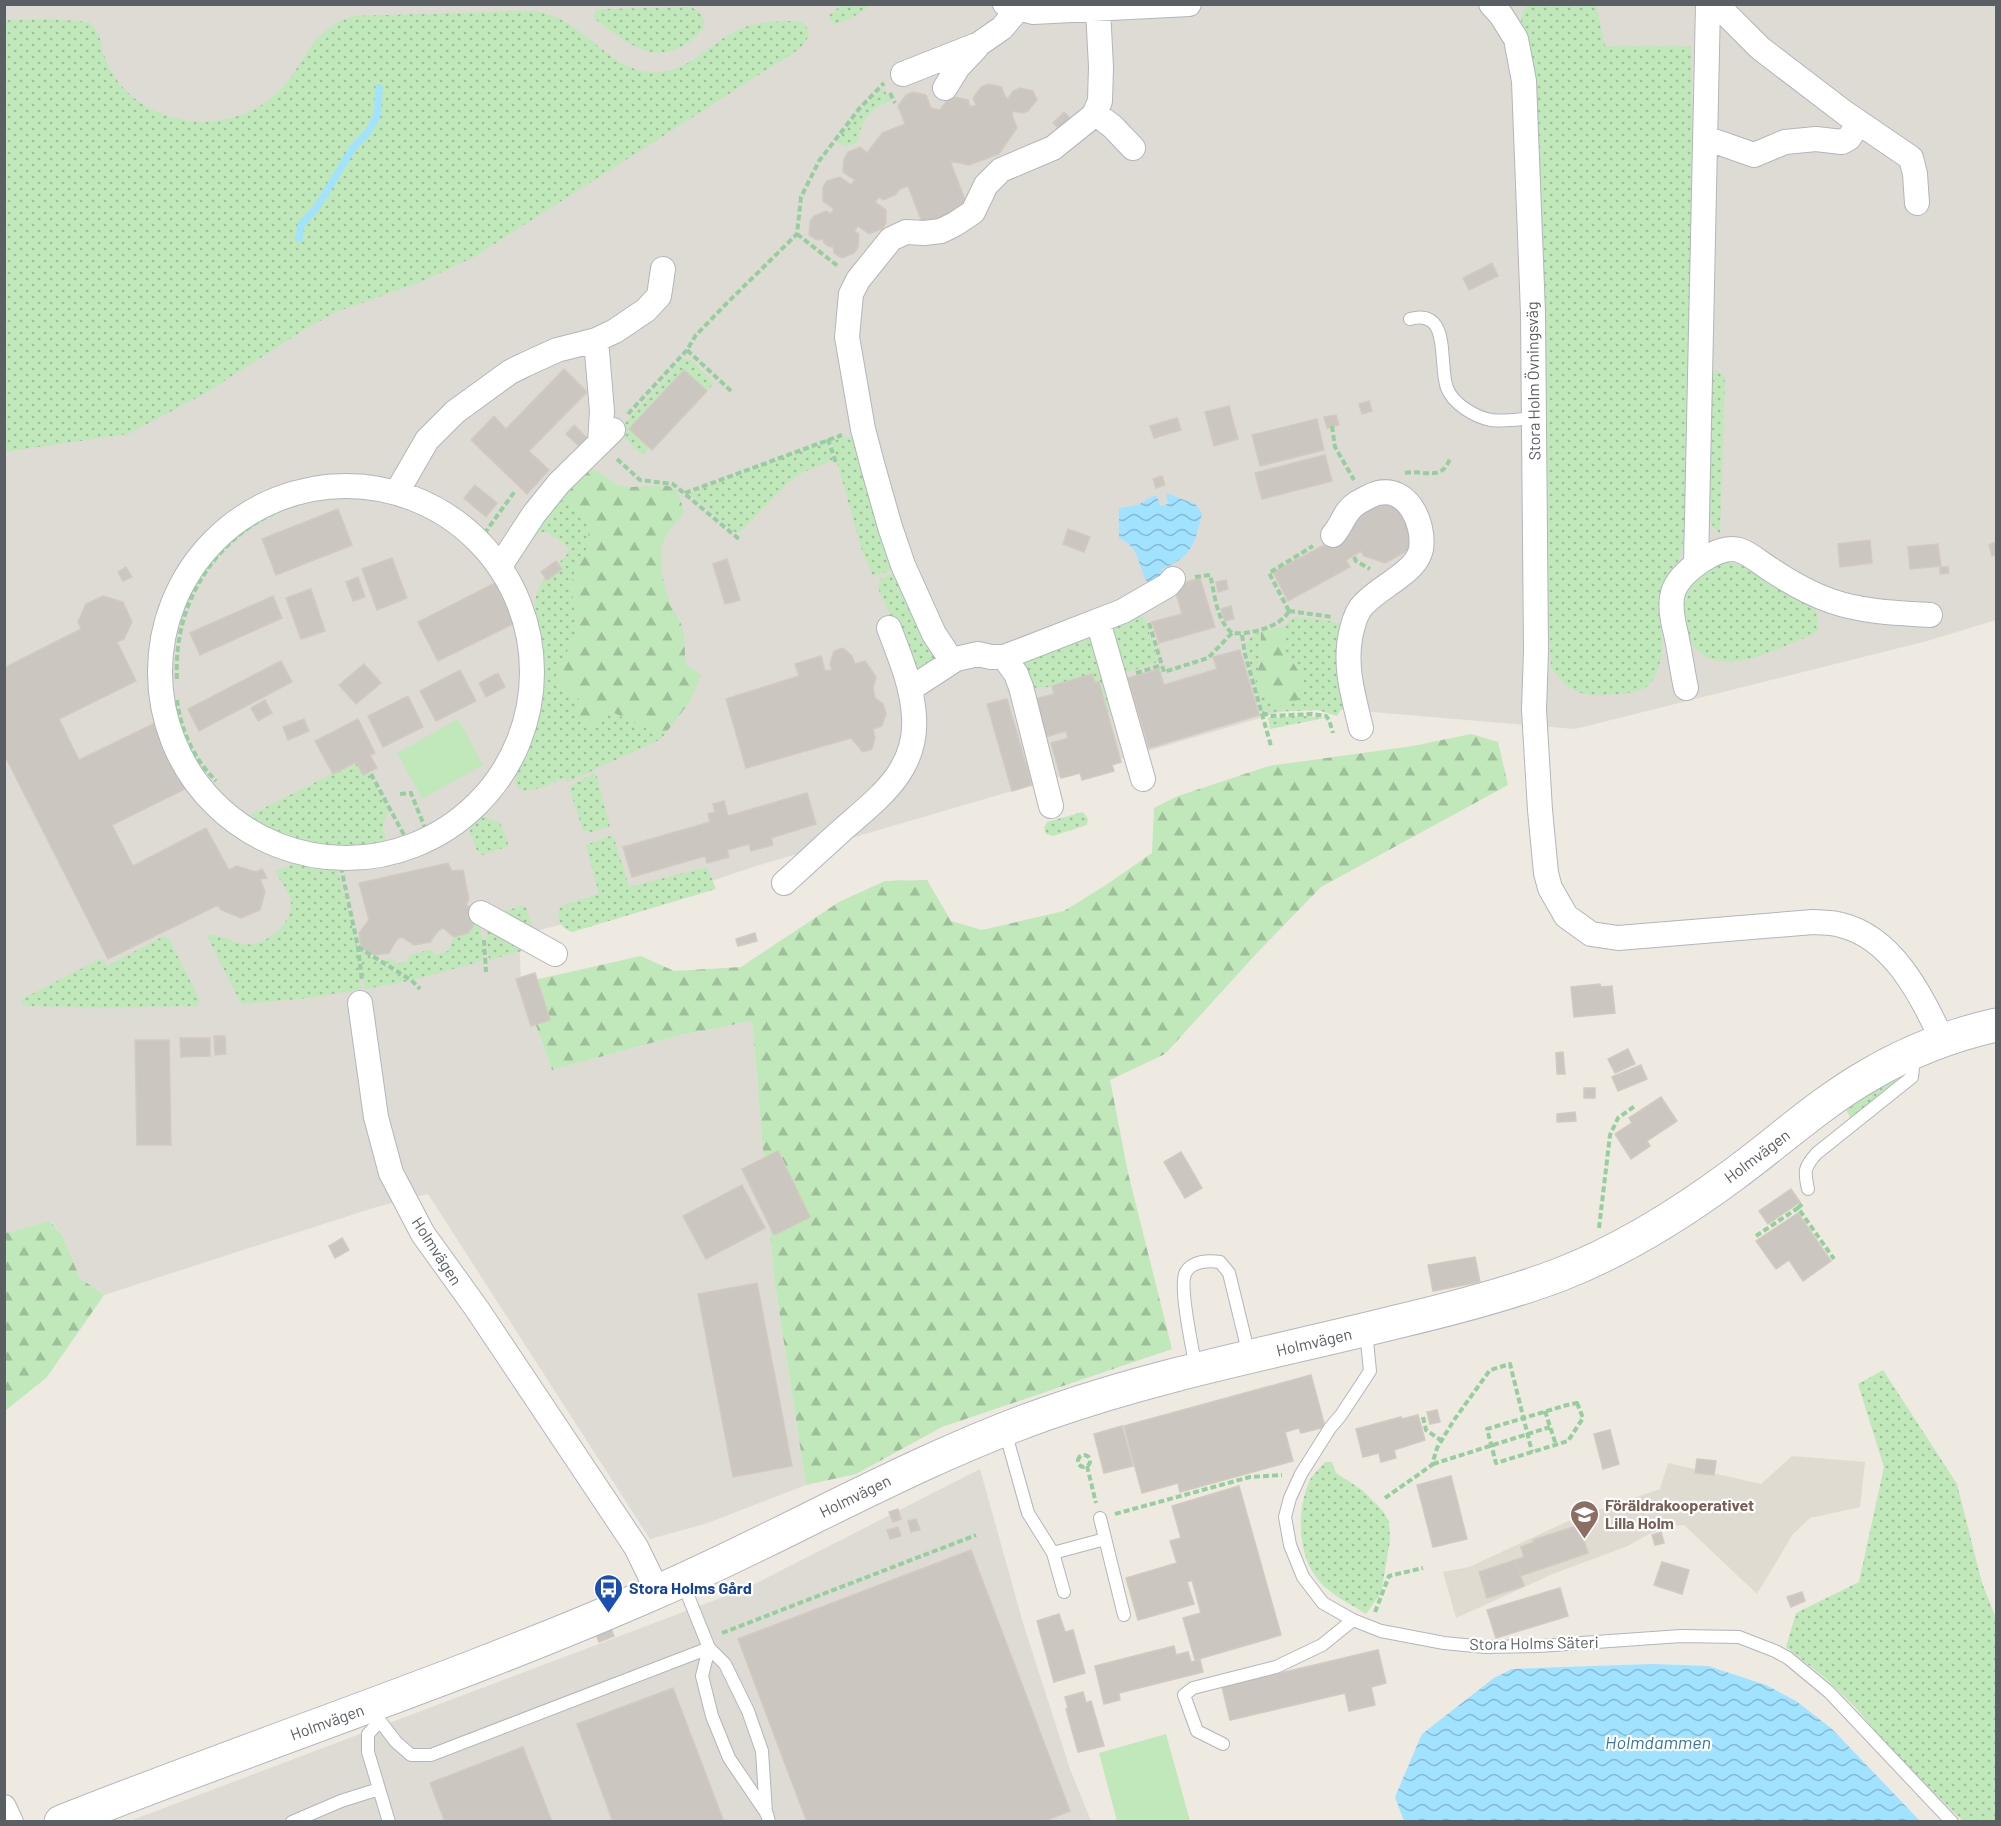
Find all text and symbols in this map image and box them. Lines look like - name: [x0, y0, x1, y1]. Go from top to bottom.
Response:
- street label: Stora Holm Övningsväg: [1522, 301, 1543, 461]
- street label: Holmvägen: [1720, 1125, 1793, 1186]
- street label: Holmvägen: [408, 1213, 466, 1288]
- street label: Holmvägen: [1274, 1324, 1354, 1359]
- street label: Holmvägen: [816, 1470, 894, 1521]
- place label: Föräldrakooperativet Lilla Holm: [1605, 1495, 1754, 1532]
- school or university icon: Föräldrakooperativet Lilla Holm: [1568, 1498, 1600, 1540]
- bus stop icon: Stora Holms Gård: [592, 1572, 624, 1614]
- place label: Stora Holms Gård: [629, 1578, 752, 1597]
- street label: Stora Holms Säteri: [1469, 1632, 1599, 1653]
- street label: Holmvägen: [287, 1699, 366, 1744]
- water label: Holmdammen: [1605, 1731, 1711, 1753]

